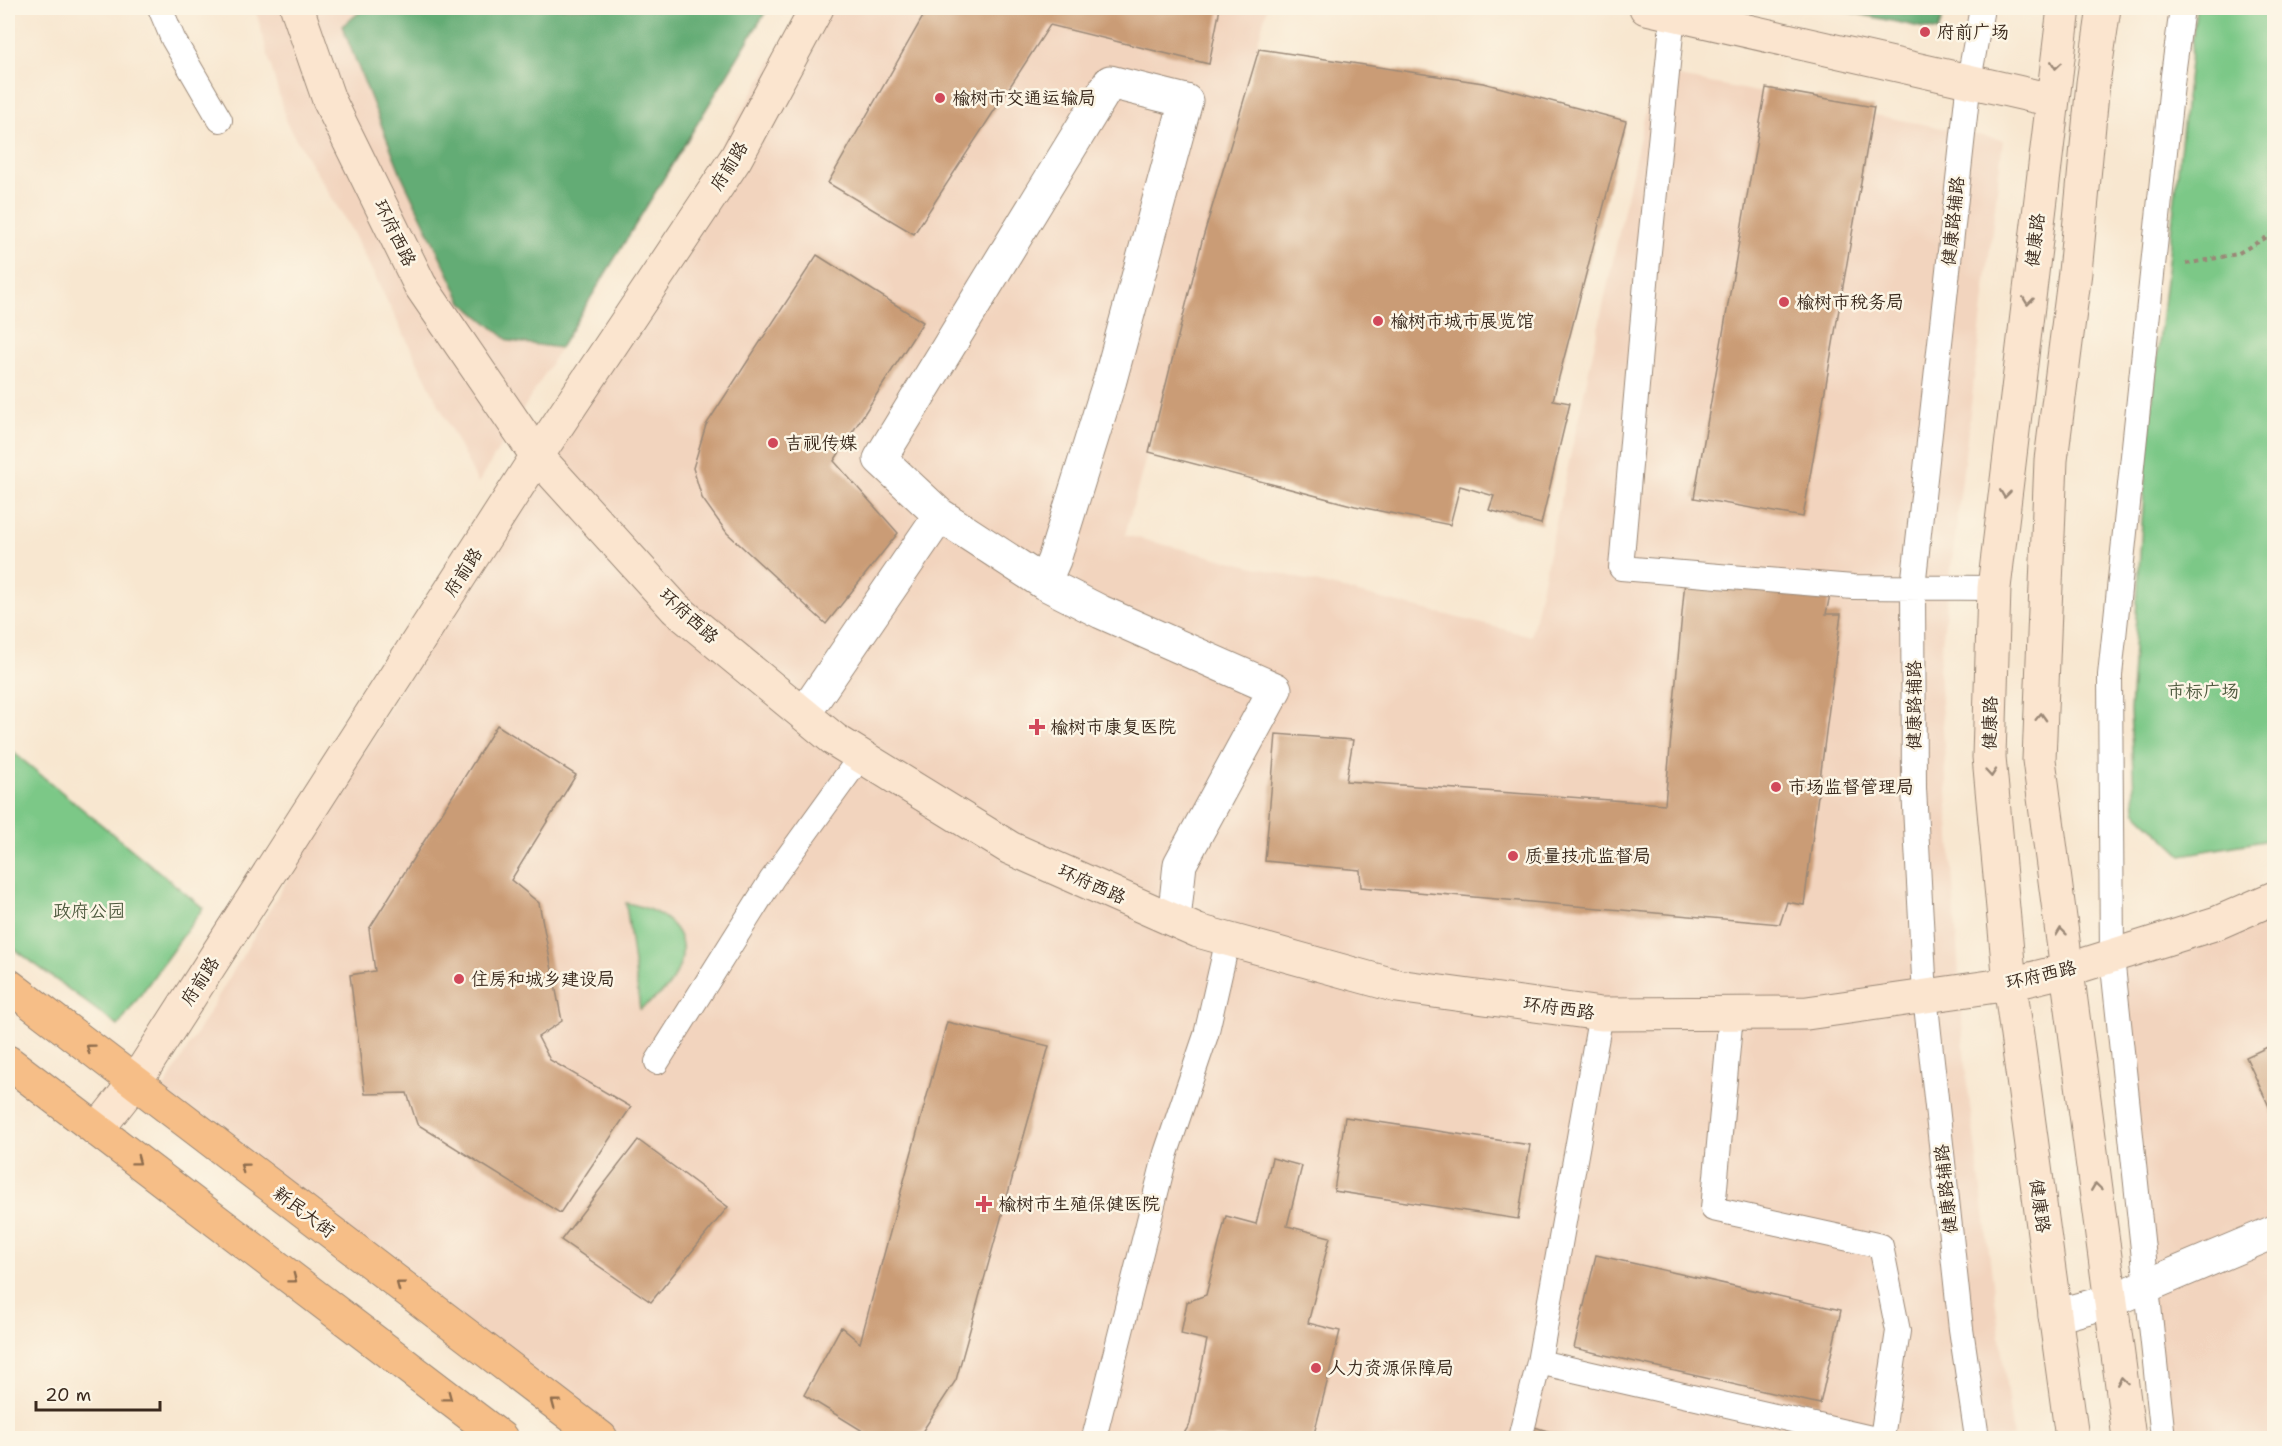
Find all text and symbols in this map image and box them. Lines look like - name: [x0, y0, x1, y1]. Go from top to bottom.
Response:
- place label: 府前广场: [1937, 20, 2009, 44]
- marker: 府前广场: [1918, 25, 1932, 39]
- one-way arrow: [2051, 61, 2063, 70]
- place label: 榆树市交通运输局: [952, 86, 1096, 110]
- marker: 榆树市交通运输局: [933, 91, 947, 105]
- street label: 府前路: [705, 137, 753, 195]
- street label: 健康路辅路: [1936, 175, 1970, 267]
- street label: 环府西路: [368, 195, 422, 271]
- street label: 健康路: [2020, 212, 2050, 268]
- place label: 榆树市税务局: [1796, 290, 1904, 314]
- marker: 榆树市税务局: [1777, 295, 1791, 309]
- one-way arrow: [2022, 296, 2035, 305]
- place label: 榆树市城市展览馆: [1390, 309, 1534, 333]
- marker: 榆树市城市展览馆: [1371, 314, 1385, 328]
- place label: 吉视传媒: [785, 431, 857, 455]
- marker: 吉视传媒: [766, 436, 780, 450]
- one-way arrow: [1999, 490, 2012, 499]
- street label: 府前路: [438, 543, 488, 601]
- street label: 环府西路: [654, 583, 724, 649]
- street label: 健康路辅路: [1902, 660, 1926, 750]
- park label: 市标广场: [2167, 679, 2239, 703]
- street label: 健康路: [1978, 696, 2002, 750]
- one-way arrow: [2035, 712, 2048, 721]
- place label: 榆树市康复医院: [1050, 715, 1176, 739]
- marker: 榆树市康复医院: [1028, 718, 1046, 736]
- one-way arrow: [1984, 768, 1997, 777]
- place label: 市场监督管理局: [1788, 775, 1914, 799]
- marker: 市场监督管理局: [1769, 780, 1783, 794]
- place label: 质量技术监督局: [1525, 844, 1651, 868]
- marker: 质量技术监督局: [1506, 849, 1520, 863]
- street label: 环府西路: [1054, 858, 1130, 910]
- park label: 政府公园: [53, 899, 125, 923]
- one-way arrow: [2056, 927, 2068, 936]
- street label: 府前路: [175, 952, 225, 1010]
- street label: 环府西路: [2003, 955, 2079, 995]
- place label: 住房和城乡建设局: [471, 967, 615, 991]
- marker: 住房和城乡建设局: [452, 972, 466, 986]
- street label: 环府西路: [1522, 991, 1596, 1025]
- one-way arrow: [85, 1044, 96, 1055]
- street label: 健康路辅路: [1929, 1143, 1963, 1235]
- one-way arrow: [131, 1154, 142, 1165]
- one-way arrow: [240, 1163, 251, 1174]
- street label: 健康路: [2024, 1178, 2056, 1234]
- street label: 新民大街: [268, 1181, 340, 1243]
- one-way arrow: [2090, 1183, 2103, 1192]
- place label: 榆树市生殖保健医院: [998, 1192, 1160, 1216]
- marker: 榆树市生殖保健医院: [975, 1195, 993, 1213]
- one-way arrow: [286, 1272, 297, 1283]
- one-way arrow: [395, 1281, 406, 1292]
- place label: 人力资源保障局: [1328, 1356, 1454, 1380]
- marker: 人力资源保障局: [1309, 1361, 1323, 1375]
- scale bar: [36, 1374, 160, 1412]
- one-way arrow: [2116, 1376, 2128, 1385]
- text: 20 m: [45, 1383, 91, 1407]
- one-way arrow: [441, 1390, 452, 1401]
- one-way arrow: [550, 1399, 561, 1410]

